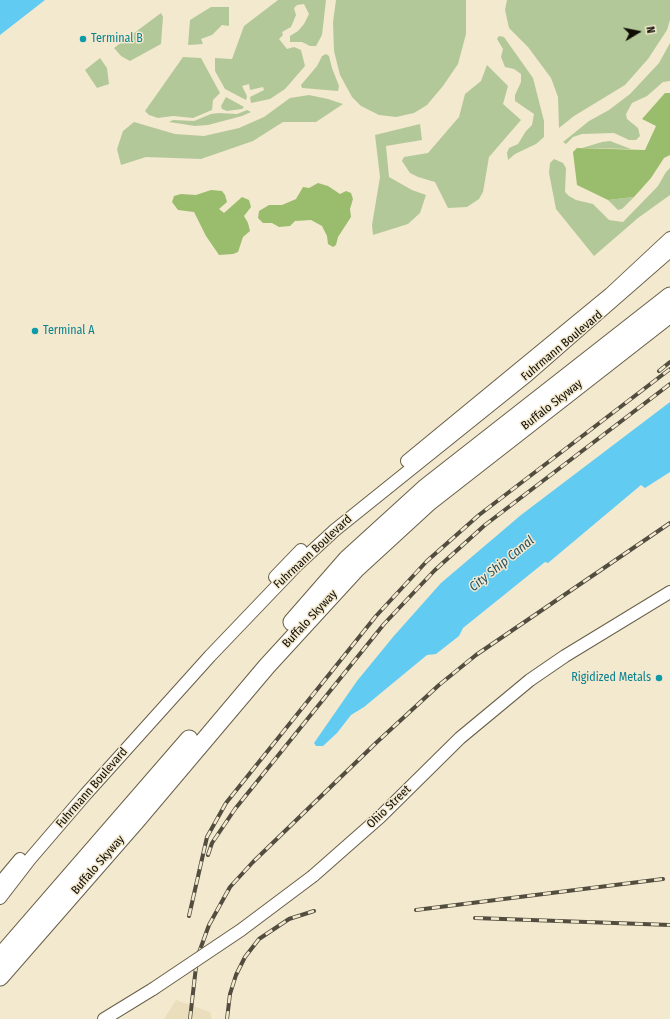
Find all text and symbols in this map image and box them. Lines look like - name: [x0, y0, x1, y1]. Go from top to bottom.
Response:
- north arrow: [618, 12, 658, 52]
- text: N: [643, 25, 657, 34]
- place label: Terminal B: [91, 32, 143, 46]
- marker: Terminal B: [78, 34, 88, 44]
- street label: Fuhrmann Boulevard: [518, 308, 606, 384]
- place label: Terminal A: [43, 324, 95, 338]
- marker: Terminal A: [30, 326, 40, 336]
- street label: Buffalo Skyway: [519, 377, 585, 433]
- street label: Fuhrmann Boulevard: [271, 512, 355, 592]
- water label: City Ship Canal: [466, 533, 538, 595]
- street label: Buffalo Skyway: [280, 587, 340, 651]
- place label: Rigidized Metals: [571, 671, 651, 685]
- marker: Rigidized Metals: [654, 673, 664, 683]
- street label: Fuhrmann Boulevard: [53, 745, 131, 831]
- street label: Ohio Street: [364, 783, 414, 831]
- street label: Buffalo Skyway: [68, 833, 128, 897]

